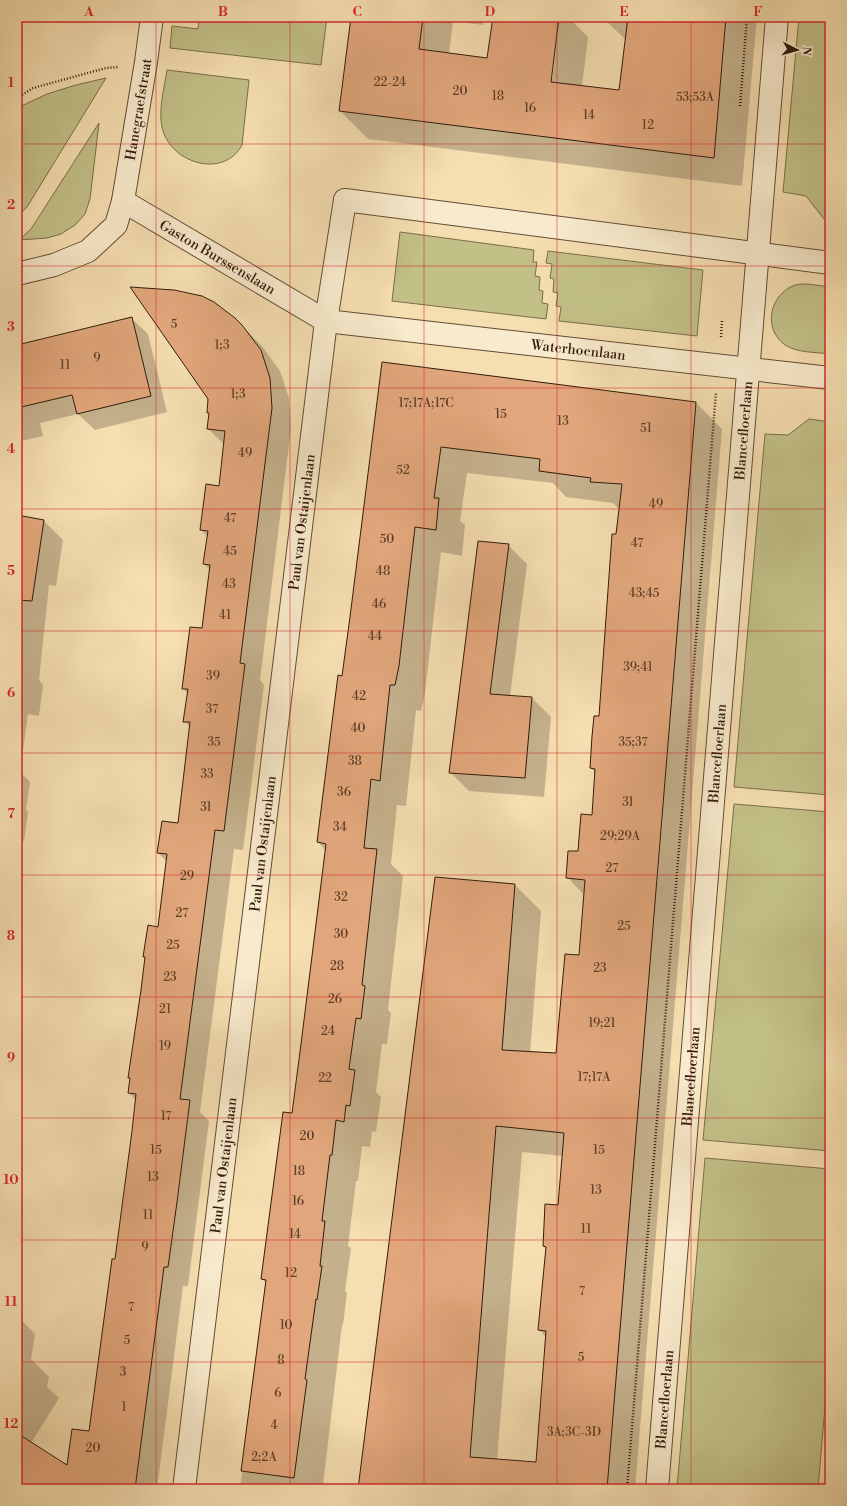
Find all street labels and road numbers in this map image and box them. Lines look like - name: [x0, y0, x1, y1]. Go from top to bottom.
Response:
- street label: Hanegraefstraat: [122, 57, 156, 162]
- street label: Gaston Burssenslaan: [156, 216, 279, 299]
- street label: Waterhoenlaan: [529, 336, 627, 365]
- street label: Blancefloerlaan: [731, 380, 757, 482]
- street label: Paul van Ostaijenlaan: [285, 453, 320, 591]
- street label: Blancefloerlaan: [705, 703, 731, 805]
- street label: Paul van Ostaijenlaan: [246, 774, 281, 913]
- street label: Blancefloerlaan: [679, 1025, 705, 1128]
- street label: Paul van Ostaijenlaan: [207, 1096, 242, 1235]
- street label: Blancefloerlaan: [652, 1348, 678, 1451]

